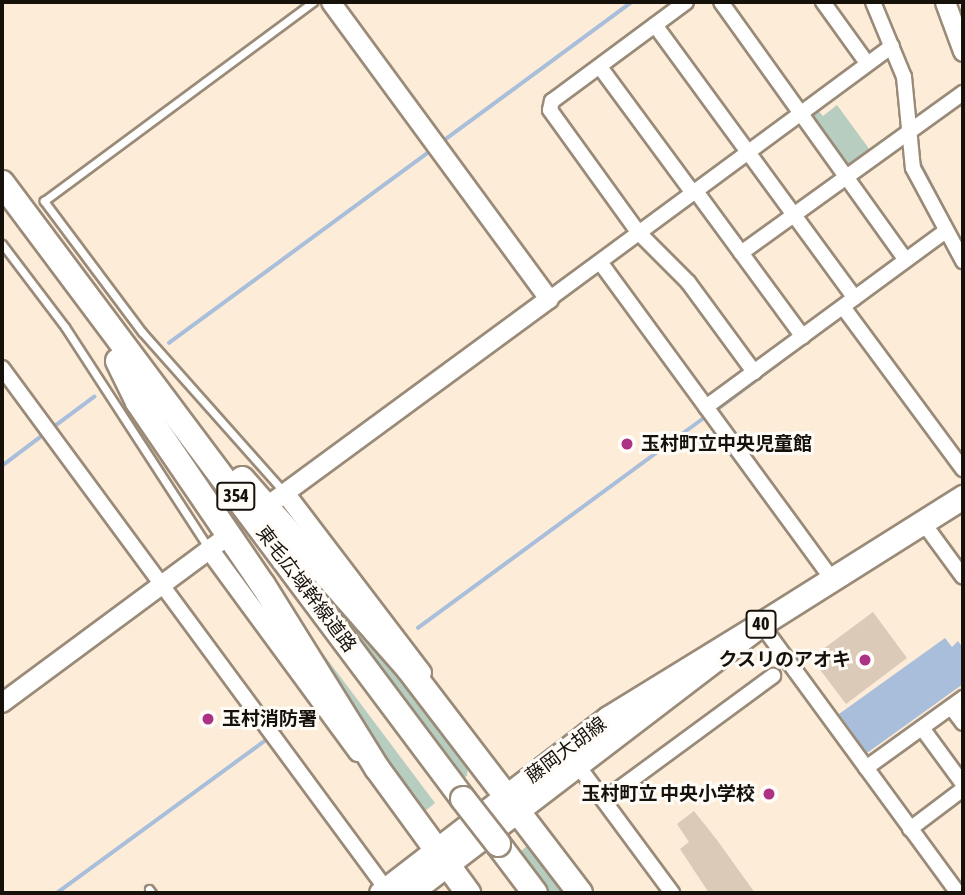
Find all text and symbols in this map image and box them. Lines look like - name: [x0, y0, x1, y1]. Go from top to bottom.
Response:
- place label: 玉村町立中央児童館: [641, 433, 812, 455]
- marker: 玉村町立中央児童館: [619, 436, 635, 452]
- road number: 354: [215, 482, 257, 510]
- street label: 東毛広域幹線道路: [251, 521, 361, 657]
- road number: 40: [745, 610, 777, 638]
- place label: クスリのアオキ: [718, 649, 851, 671]
- marker: クスリのアオキ: [857, 652, 873, 668]
- place label: 玉村消防署: [222, 708, 317, 730]
- marker: 玉村消防署: [200, 711, 216, 727]
- street label: 藤岡大胡線: [521, 712, 611, 788]
- place label: 玉村町立 中央小学校: [581, 783, 755, 805]
- marker: 玉村町立 中央小学校: [761, 786, 777, 802]

